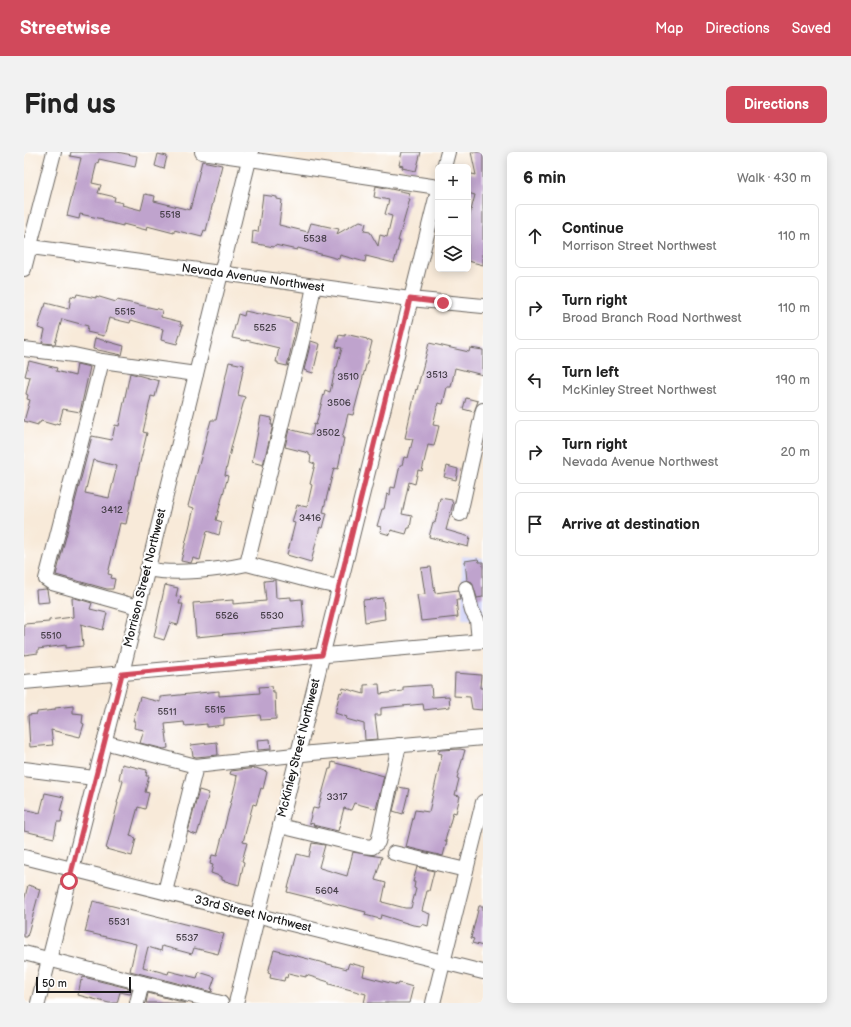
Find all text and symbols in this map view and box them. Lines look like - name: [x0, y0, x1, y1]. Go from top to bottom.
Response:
- text: Streetwise: [20, 17, 111, 40]
- text: Map: [655, 20, 683, 37]
- text: Directions: [705, 20, 770, 37]
- text: Saved: [792, 20, 831, 37]
- button: Directions: [726, 86, 827, 123]
- text: Find us: [24, 88, 116, 121]
- map controls: [435, 164, 471, 272]
- button: +: [435, 164, 471, 200]
- text: 6 min: [523, 168, 566, 188]
- text: Walk · 430 m: [737, 170, 811, 186]
- button: −: [435, 200, 471, 236]
- house number: 5518: [159, 209, 181, 221]
- text: Continue: [562, 219, 624, 238]
- icon: ahead: [524, 225, 546, 247]
- text: 110 m: [778, 228, 810, 244]
- house number: 5538: [303, 233, 327, 245]
- button: layers: [435, 236, 471, 272]
- text: Morrison Street Northwest: [562, 238, 716, 254]
- street label: Nevada Avenue Northwest: [181, 261, 326, 296]
- text: Turn right: [562, 291, 627, 310]
- route end: [434, 294, 452, 312]
- icon: right: [524, 297, 546, 319]
- text: 110 m: [778, 300, 810, 316]
- house number: 5515: [114, 306, 136, 318]
- text: Broad Branch Road Northwest: [562, 310, 741, 326]
- house number: 5525: [253, 322, 277, 334]
- text: Turn left: [562, 363, 619, 382]
- house number: 3513: [426, 369, 448, 381]
- icon: left: [524, 369, 546, 391]
- house number: 3510: [337, 371, 359, 383]
- text: 190 m: [776, 372, 810, 388]
- text: McKinley Street Northwest: [562, 382, 717, 398]
- house number: 3506: [327, 397, 351, 409]
- house number: 3502: [316, 427, 340, 439]
- text: Turn right: [562, 435, 627, 454]
- icon: right: [524, 441, 546, 463]
- text: 20 m: [780, 444, 810, 460]
- text: Nevada Avenue Northwest: [562, 454, 718, 470]
- house number: 3412: [101, 504, 123, 516]
- street label: Morrison Street Northwest: [120, 507, 170, 649]
- house number: 3416: [299, 512, 321, 524]
- icon: arrive: [524, 513, 546, 535]
- text: Arrive at destination: [562, 515, 700, 534]
- house number: 5526: [215, 610, 239, 622]
- house number: 5530: [260, 610, 284, 622]
- house number: 5510: [40, 630, 62, 642]
- street label: McKinley Street Northwest: [274, 677, 324, 819]
- house number: 5515: [204, 704, 226, 716]
- house number: 5511: [157, 706, 177, 718]
- house number: 3317: [326, 791, 348, 803]
- route start: [60, 872, 78, 890]
- house number: 5604: [315, 885, 339, 897]
- street label: 33rd Street Northwest: [193, 892, 313, 936]
- house number: 5531: [108, 916, 130, 928]
- house number: 5537: [176, 932, 198, 944]
- scale bar: [36, 975, 131, 994]
- text: 50 m: [42, 977, 67, 990]

